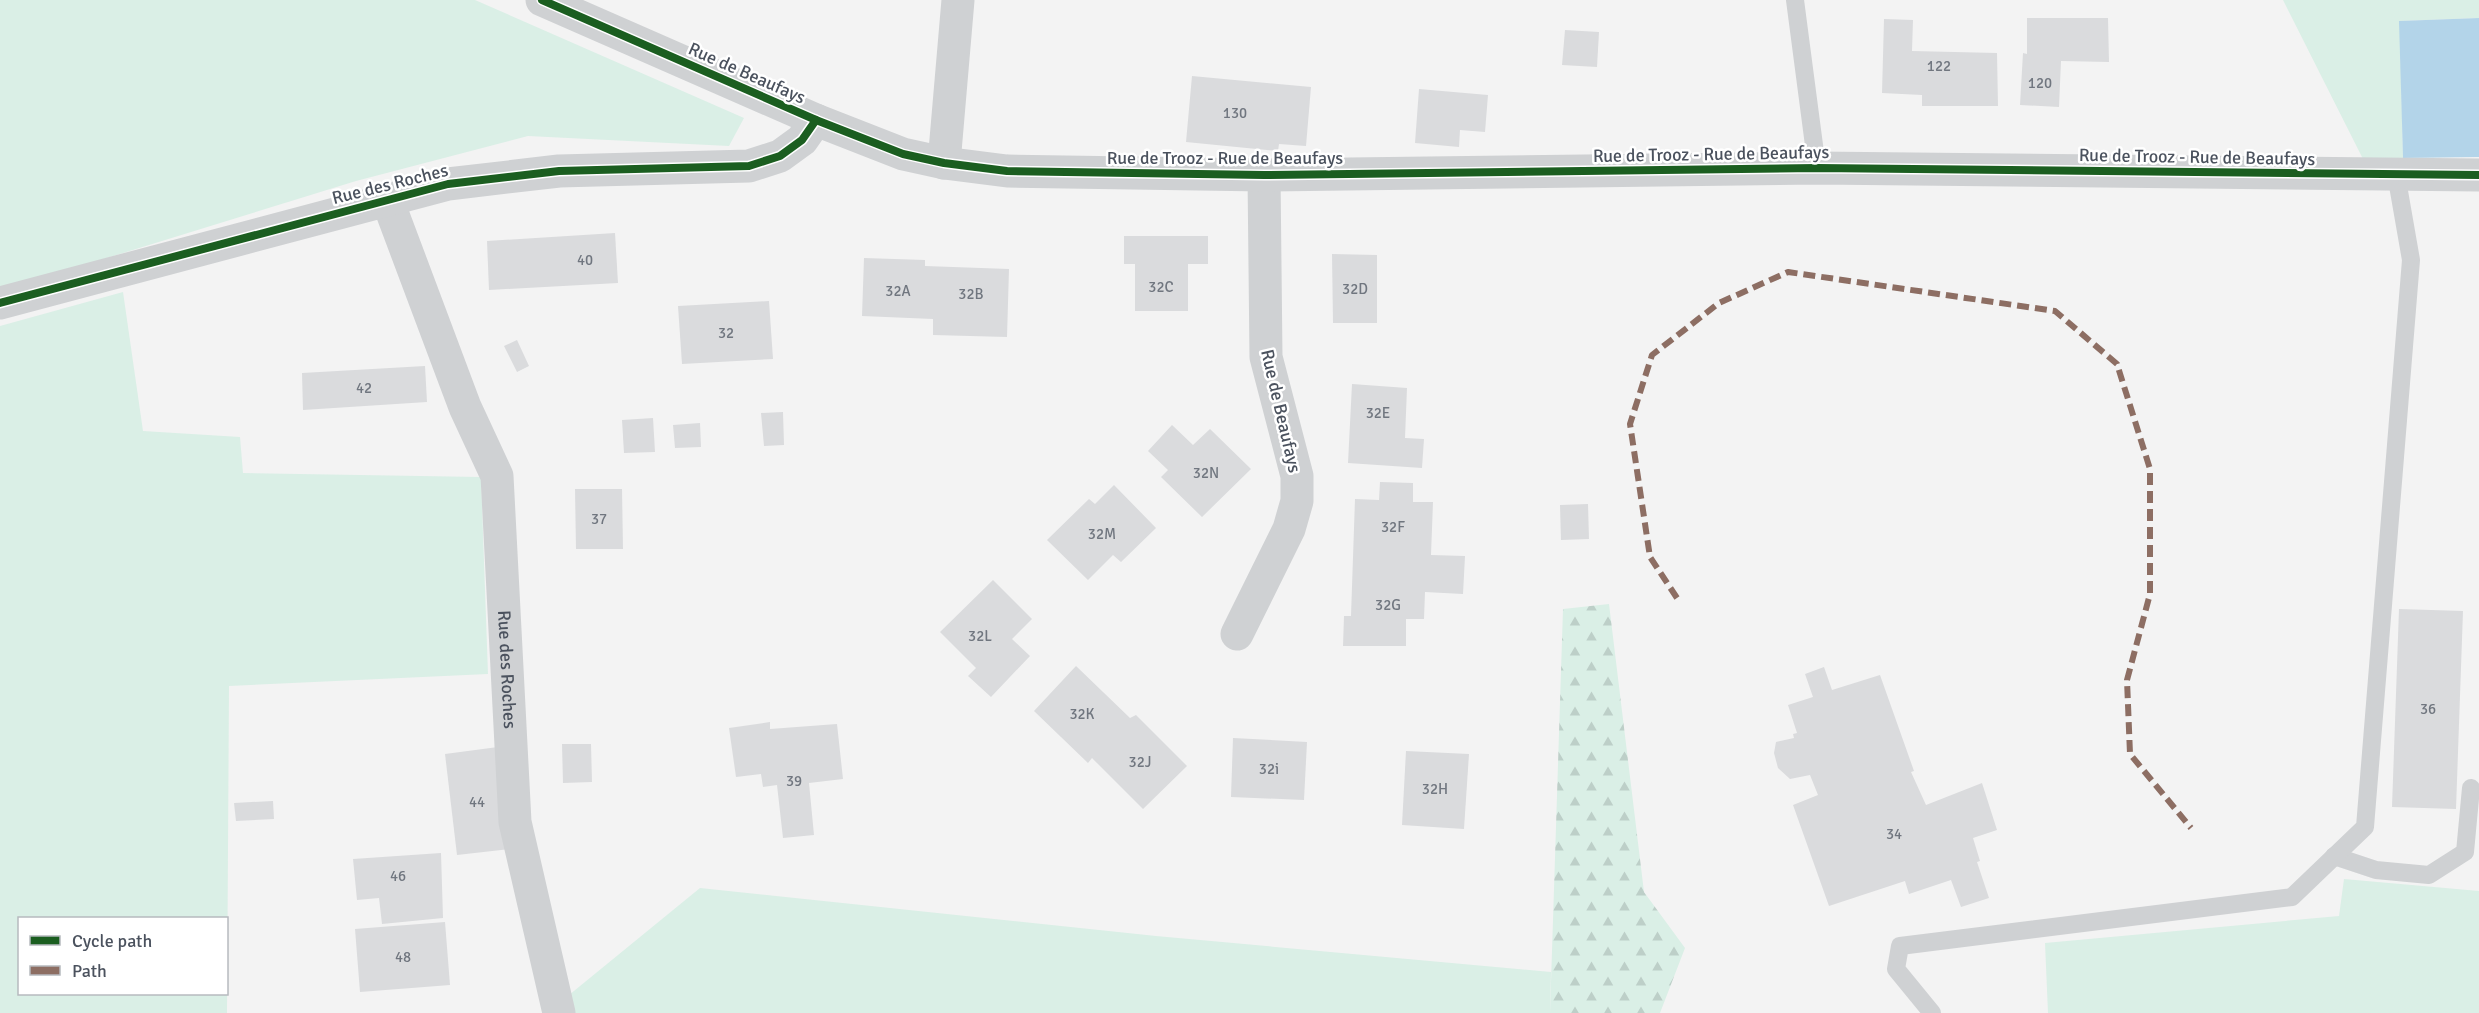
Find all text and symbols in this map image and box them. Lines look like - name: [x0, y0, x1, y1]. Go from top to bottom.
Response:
- street label: Rue de Beaufays: [685, 37, 809, 109]
- house number: 122: [1927, 57, 1951, 75]
- house number: 120: [2028, 74, 2052, 92]
- house number: 130: [1223, 104, 1247, 122]
- street label: Rue de Trooz - Rue de Beaufays: [1593, 141, 1830, 167]
- street label: Rue de Trooz - Rue de Beaufays: [2079, 144, 2316, 170]
- street label: Rue de Trooz - Rue de Beaufays: [1107, 147, 1343, 169]
- street label: Rue des Roches: [330, 159, 450, 209]
- house number: 40: [577, 251, 593, 269]
- house number: 32C: [1148, 278, 1174, 296]
- house number: 32D: [1342, 280, 1368, 298]
- house number: 32A: [885, 282, 911, 300]
- house number: 32B: [958, 285, 984, 303]
- house number: 32: [718, 324, 734, 342]
- street label: Rue de Beaufays: [1256, 347, 1306, 475]
- house number: 42: [356, 379, 372, 397]
- house number: 32E: [1366, 404, 1390, 422]
- house number: 32N: [1193, 464, 1219, 482]
- house number: 37: [591, 510, 607, 528]
- house number: 32F: [1381, 518, 1405, 536]
- house number: 32M: [1088, 525, 1116, 543]
- house number: 32G: [1375, 596, 1401, 614]
- street label: Rue des Roches: [493, 610, 521, 730]
- house number: 32L: [968, 627, 992, 645]
- house number: 36: [2420, 700, 2436, 718]
- house number: 32K: [1069, 705, 1095, 723]
- house number: 32J: [1129, 753, 1151, 771]
- house number: 32i: [1259, 760, 1279, 778]
- house number: 39: [786, 772, 802, 790]
- house number: 32H: [1422, 780, 1448, 798]
- house number: 44: [469, 793, 485, 811]
- house number: 34: [1886, 825, 1902, 843]
- house number: 46: [390, 867, 406, 885]
- legend: [18, 917, 228, 995]
- text: Cycle path: [72, 930, 152, 952]
- house number: 48: [395, 948, 411, 966]
- text: Path: [72, 960, 107, 982]

